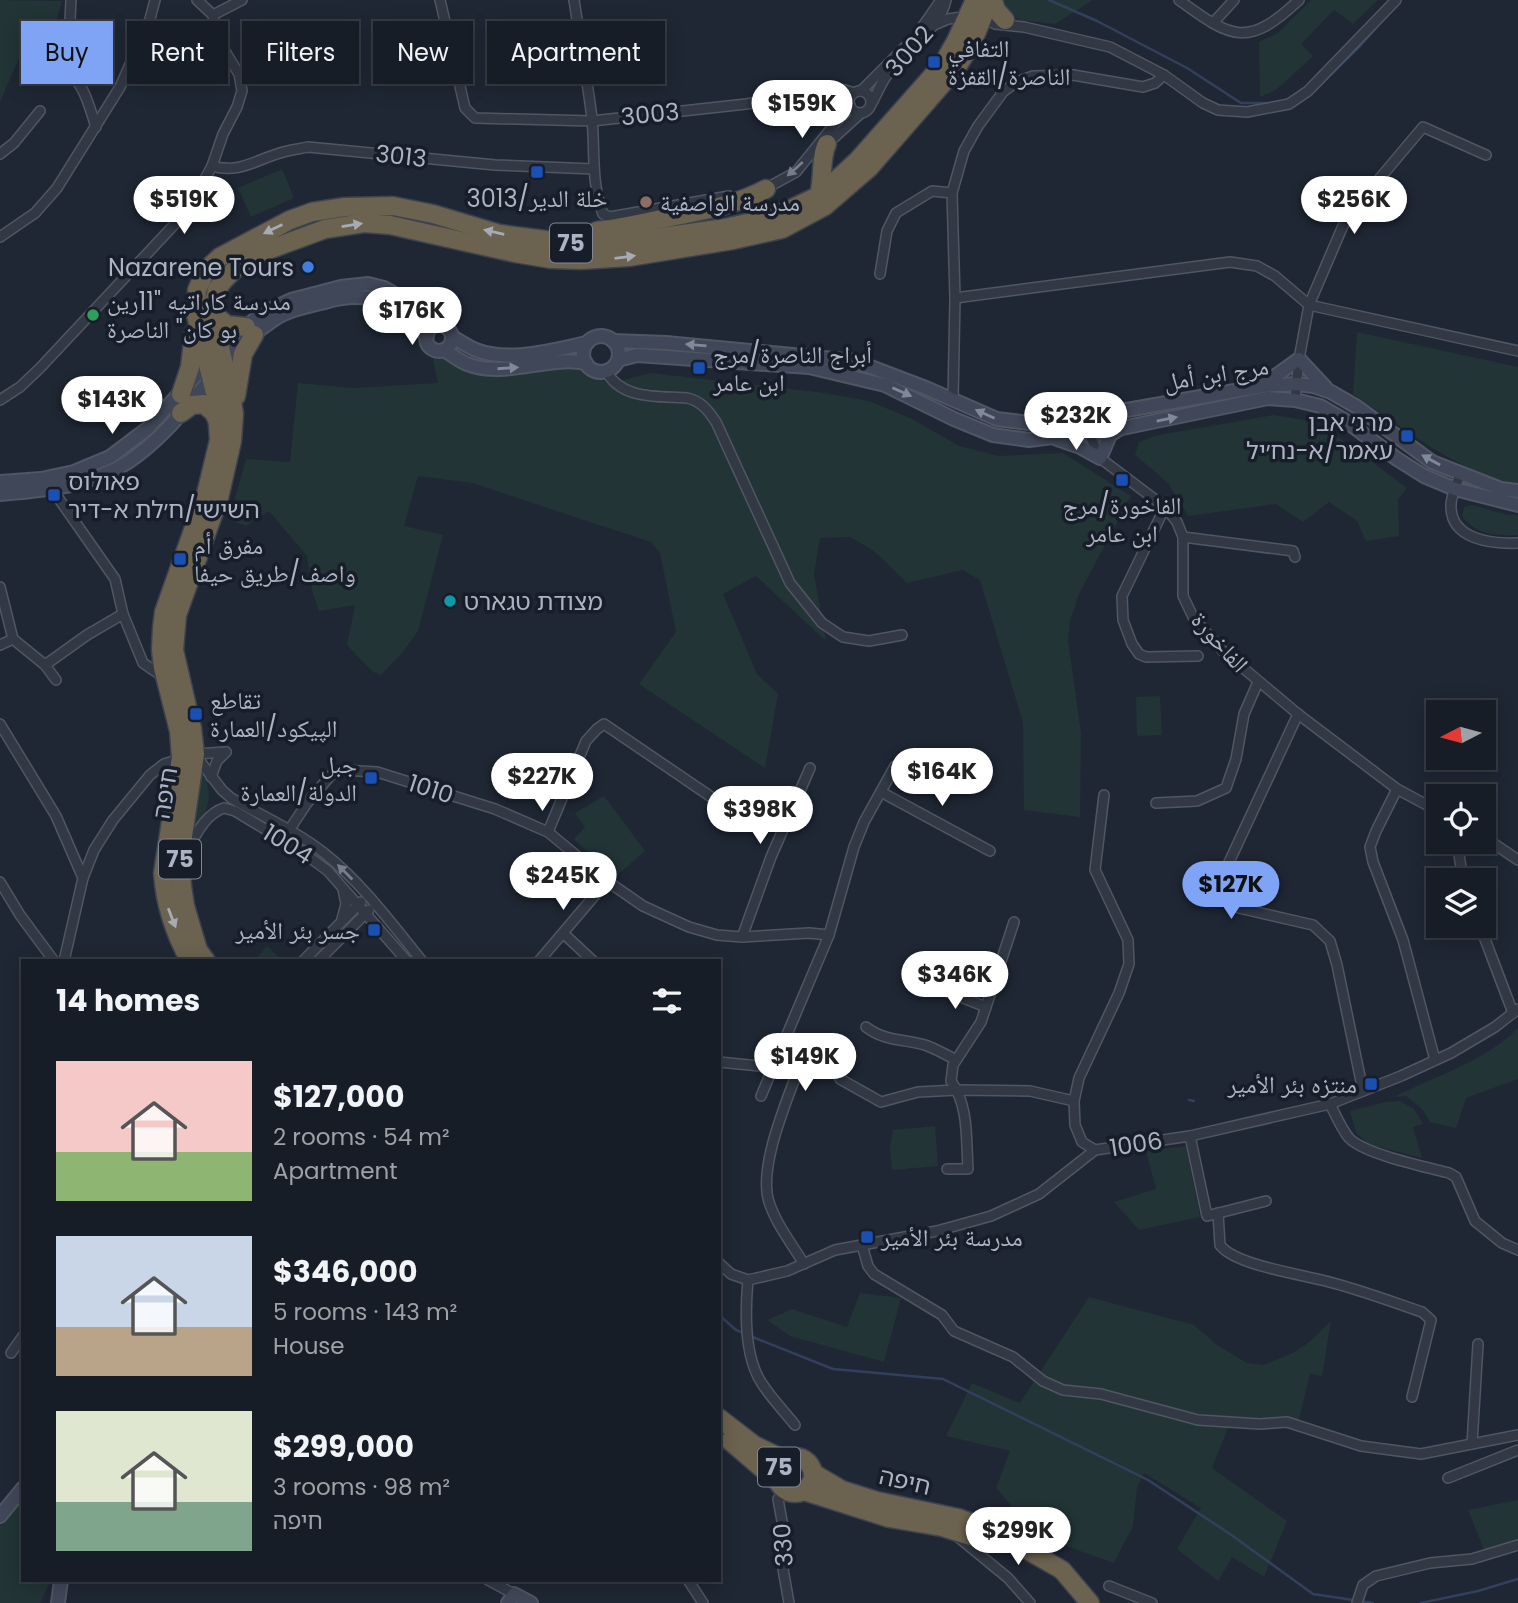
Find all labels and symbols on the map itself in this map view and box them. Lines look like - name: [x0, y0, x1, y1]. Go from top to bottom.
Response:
- street label: 3002: [877, 18, 941, 84]
- place label: التفافي الناصرة/القفزة: [948, 32, 1071, 93]
- marker: التفافي الناصرة/القفزة: [926, 54, 942, 70]
- pin: $159K: [753, 80, 851, 140]
- street label: 3003: [619, 95, 681, 133]
- street label: 3013: [374, 137, 428, 175]
- one-way arrow: [786, 161, 804, 177]
- marker: خلة الدير/3013: [529, 164, 545, 180]
- pin: $519K: [135, 176, 233, 236]
- pin: $256K: [1305, 176, 1403, 236]
- place label: خلة الدير/3013: [467, 182, 607, 215]
- place label: مدرسة الواصفية: [660, 186, 800, 219]
- marker: مدرسة الواصفية: [638, 194, 654, 210]
- one-way arrow: [341, 219, 363, 230]
- one-way arrow: [263, 223, 283, 234]
- road number: 75: [550, 224, 592, 262]
- one-way arrow: [483, 226, 505, 237]
- place label: Nazarene Tours: [108, 251, 294, 284]
- one-way arrow: [614, 251, 636, 262]
- marker: Nazarene Tours: [300, 259, 316, 275]
- place label: مدرسة كاراتيه "11رين بو كان" الناصرة: [107, 285, 291, 346]
- pin: $176K: [363, 288, 461, 347]
- marker: مدرسة كاراتيه "11رين بو كان" الناصرة: [85, 307, 101, 323]
- place label: أبراج الناصرة/مرج ابن عامر: [712, 338, 872, 399]
- one-way arrow: [684, 340, 706, 351]
- street label: مرج ابن أمل: [1161, 349, 1271, 399]
- marker: أبراج الناصرة/مرج ابن عامر: [691, 360, 707, 376]
- one-way arrow: [497, 362, 519, 373]
- pin: $143K: [63, 376, 161, 436]
- one-way arrow: [892, 386, 912, 398]
- pin: $232K: [1027, 392, 1125, 452]
- place label: מרג׳ אבן עאמר/א-נח׳יל: [1246, 406, 1393, 467]
- one-way arrow: [975, 408, 996, 419]
- one-way arrow: [1156, 413, 1178, 424]
- marker: מרג׳ אבן עאמר/א-נח׳יל: [1399, 428, 1415, 444]
- one-way arrow: [1422, 454, 1441, 466]
- place label: פאולוס השישי/ח׳לת א-דיר: [68, 465, 260, 526]
- marker: الفاخورة/مرج ابن عامر: [1114, 472, 1130, 488]
- marker: פאולוס השישי/ח׳לת א-דיר: [46, 487, 62, 503]
- place label: الفاخورة/مرج ابن عامر: [1062, 489, 1182, 550]
- place label: مفرق أم واصف/طريق حيفا: [194, 529, 356, 590]
- marker: مفرق أم واصف/طريق حيفا: [172, 551, 188, 567]
- place label: מצודת טגארט: [464, 585, 603, 618]
- marker: מצודת טגארט: [442, 593, 458, 609]
- street label: الفاخورة: [1184, 604, 1256, 680]
- place label: تقاطع الپيكود/العمارة: [210, 684, 337, 745]
- north arrow: [1426, 700, 1496, 770]
- marker: تقاطع الپيكود/العمارة: [188, 706, 204, 722]
- place label: جبل الدولة/العمارة: [240, 748, 357, 809]
- pin: $164K: [893, 748, 991, 808]
- pin: $227K: [493, 754, 591, 813]
- street label: חיפה: [145, 765, 185, 821]
- street label: 1010: [404, 766, 458, 812]
- marker: جبل الدولة/العمارة: [363, 770, 379, 786]
- pin: $398K: [711, 786, 809, 846]
- street label: 1004: [257, 816, 319, 872]
- road number: 75: [159, 839, 201, 878]
- pin: $245K: [514, 852, 612, 912]
- pin: $127K: [1182, 862, 1280, 921]
- one-way arrow: [338, 864, 354, 881]
- one-way arrow: [166, 907, 177, 928]
- place label: جسر بئر الأمير: [235, 914, 360, 947]
- marker: جسر بئر الأمير: [366, 922, 382, 938]
- pin: $346K: [906, 951, 1004, 1011]
- pin: $149K: [756, 1034, 854, 1093]
- place label: منتزه بئر الأمير: [1226, 1068, 1357, 1101]
- marker: منتزه بئر الأمير: [1363, 1076, 1379, 1092]
- street label: 1006: [1107, 1124, 1165, 1164]
- place label: مدرسة بئر الأمير: [880, 1221, 1023, 1254]
- marker: مدرسة بئر الأمير: [859, 1229, 875, 1245]
- road number: 75: [758, 1448, 800, 1486]
- street label: חיפה: [876, 1459, 934, 1503]
- pin: $299K: [969, 1508, 1067, 1567]
- street label: 330: [765, 1522, 801, 1568]

